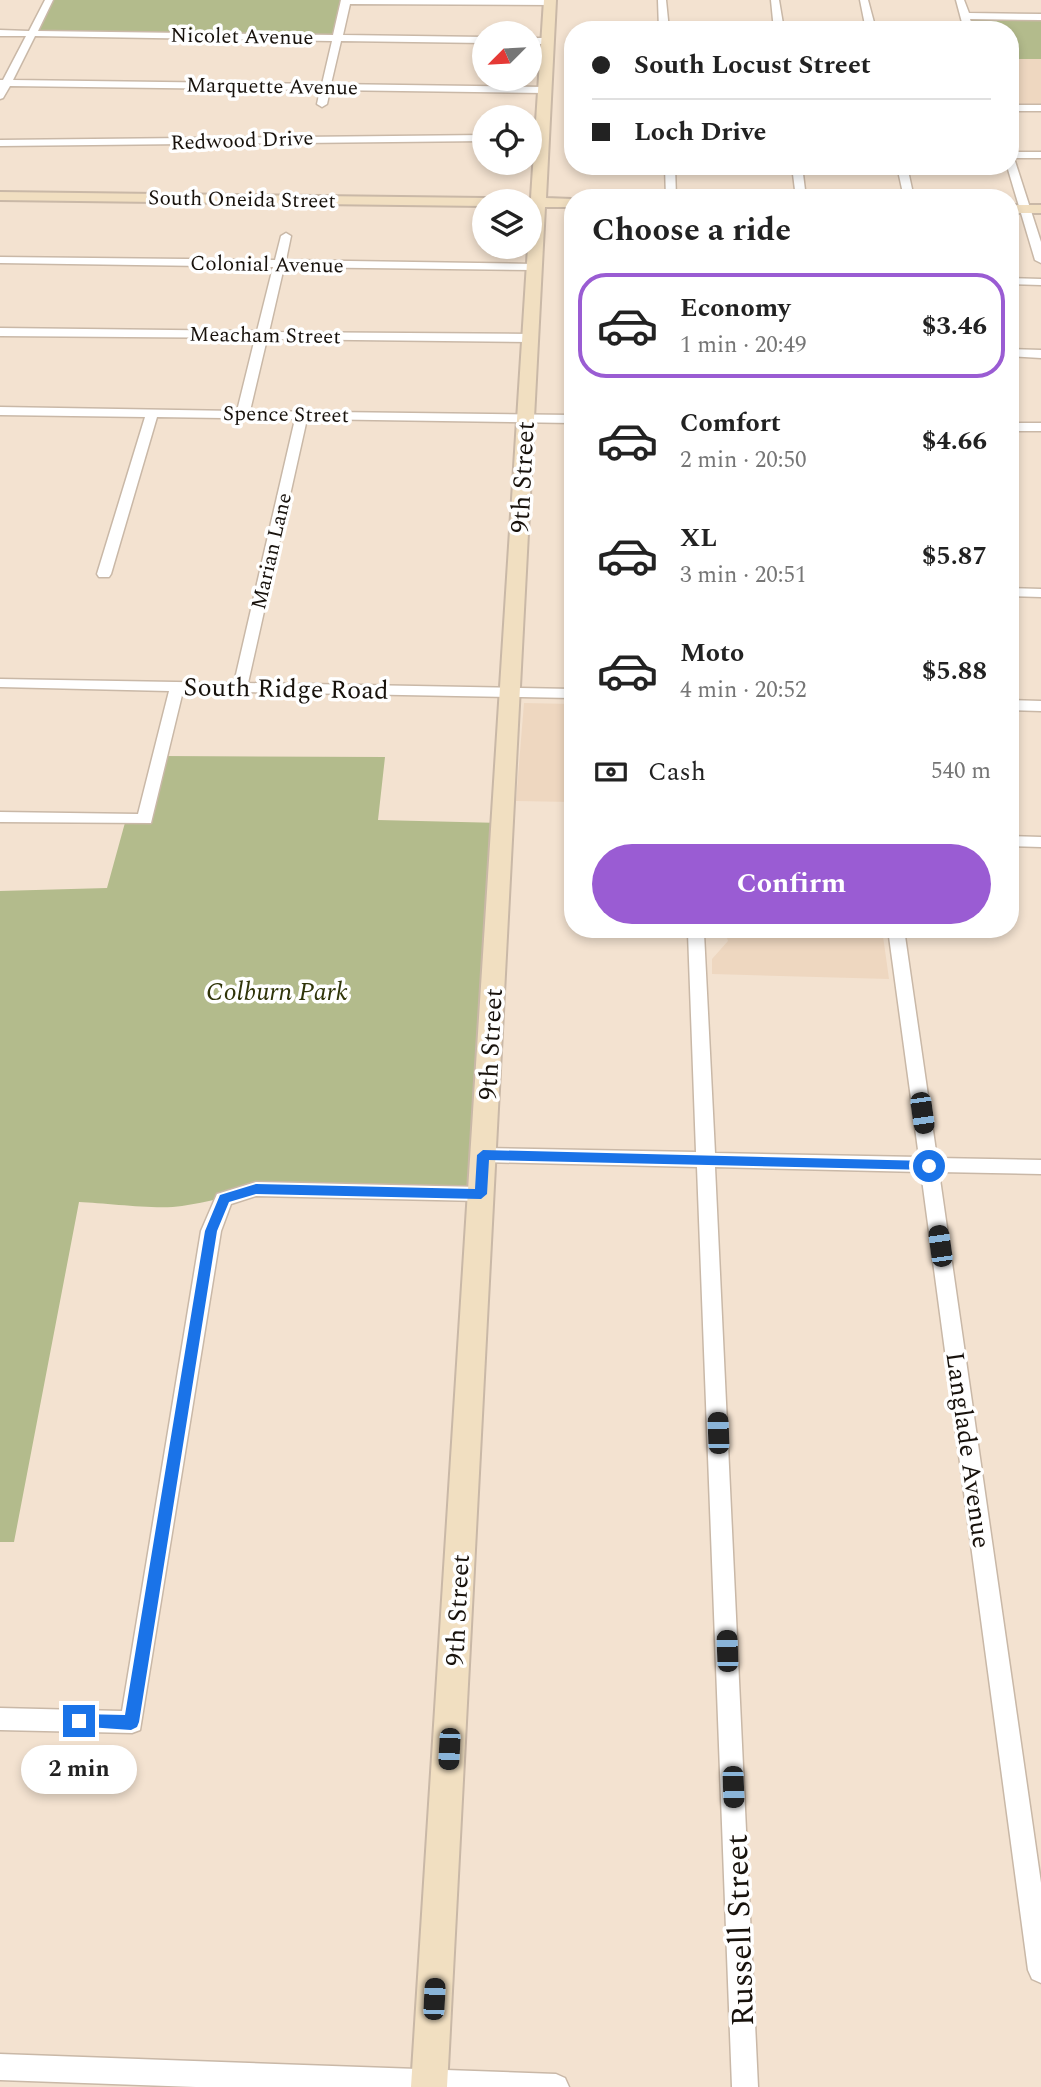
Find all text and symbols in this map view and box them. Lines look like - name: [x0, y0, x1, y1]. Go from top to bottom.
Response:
- street label: Nicolet Avenue: [170, 20, 314, 54]
- north arrow: [472, 21, 542, 91]
- map controls: [472, 21, 542, 259]
- text: South Locust Street: [634, 45, 871, 85]
- street label: Marquette Avenue: [186, 70, 358, 104]
- button: locate: [472, 105, 542, 175]
- text: Loch Drive: [634, 112, 766, 152]
- street label: Redwood Drive: [170, 123, 314, 159]
- street label: South Oneida Street: [148, 182, 336, 218]
- button: layers: [472, 189, 542, 259]
- text: Choose a ride: [592, 206, 791, 255]
- street label: Colonial Avenue: [190, 248, 344, 282]
- text: Economy: [680, 288, 790, 328]
- icon: car: [596, 294, 659, 357]
- text: $3.46: [922, 306, 987, 346]
- street label: Meacham Street: [189, 319, 341, 353]
- text: 1 min · 20:49: [680, 328, 807, 363]
- street label: Spence Street: [223, 398, 349, 432]
- text: Comfort: [680, 403, 781, 443]
- icon: car: [596, 409, 659, 472]
- street label: 9th Street: [500, 420, 546, 534]
- text: $4.66: [922, 421, 987, 461]
- text: 2 min · 20:50: [680, 443, 807, 478]
- street label: Marian Lane: [243, 490, 301, 613]
- text: XL: [680, 518, 717, 558]
- icon: car: [596, 524, 659, 587]
- text: $5.87: [922, 536, 987, 576]
- text: 3 min · 20:51: [680, 558, 807, 593]
- text: Moto: [680, 633, 744, 673]
- icon: car: [596, 639, 659, 702]
- text: $5.88: [922, 651, 987, 691]
- street label: South Ridge Road: [183, 667, 389, 711]
- text: 4 min · 20:52: [680, 673, 807, 708]
- text: Cash: [648, 752, 706, 792]
- icon: cash: [592, 753, 630, 791]
- text: 540 m: [931, 754, 991, 789]
- button: Confirm: [592, 844, 991, 924]
- park label: Colburn Park: [206, 972, 348, 1012]
- street label: 9th Street: [468, 987, 514, 1101]
- car: [909, 1091, 936, 1135]
- route start: [913, 1150, 945, 1182]
- car: [927, 1224, 954, 1268]
- street label: Langlade Avenue: [934, 1349, 1002, 1551]
- car: [707, 1412, 730, 1454]
- street label: 9th Street: [435, 1553, 481, 1667]
- car: [716, 1630, 739, 1672]
- route end: [63, 1705, 95, 1737]
- car: [438, 1727, 461, 1771]
- callout: 2 min: [21, 1746, 137, 1795]
- text: 2 min: [48, 1752, 110, 1787]
- car: [722, 1766, 745, 1808]
- street label: Russell Street: [713, 1833, 768, 2027]
- car: [423, 1977, 446, 2021]

